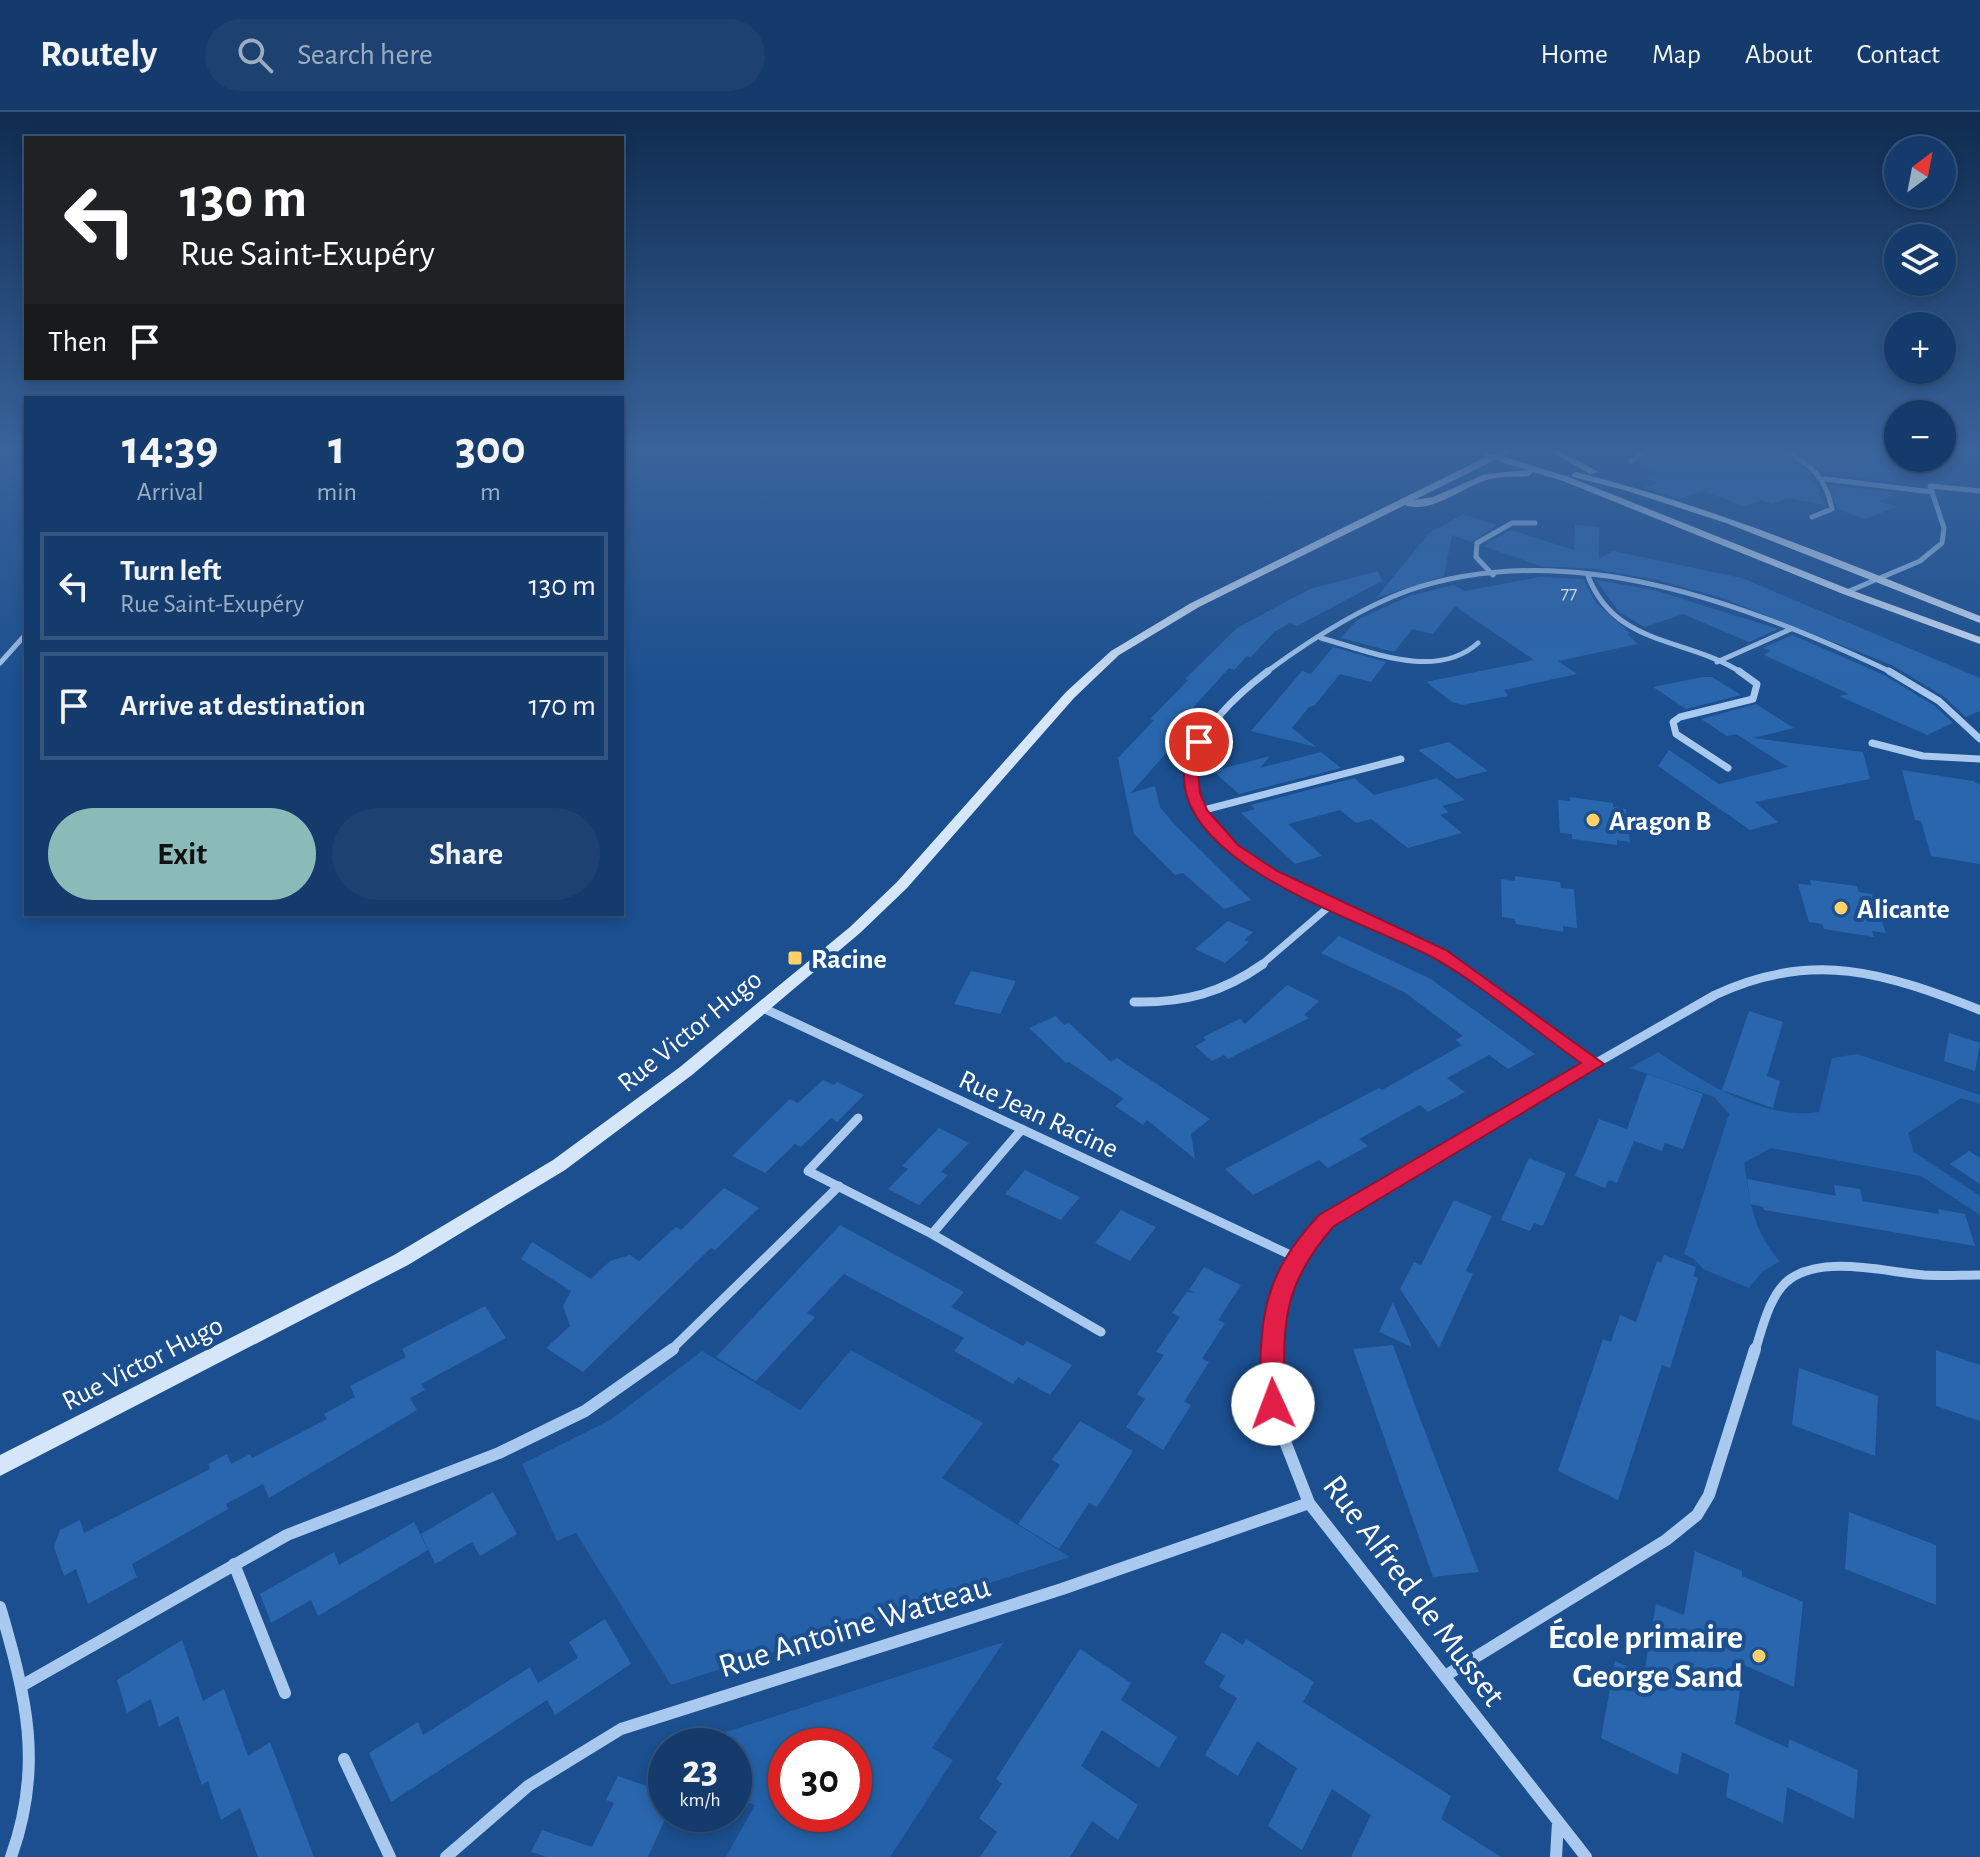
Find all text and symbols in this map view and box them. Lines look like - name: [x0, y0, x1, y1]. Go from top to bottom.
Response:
- search box: [205, 19, 765, 91]
- icon: search: [233, 33, 277, 77]
- text: Routely: [40, 36, 157, 74]
- text: Search here: [297, 40, 433, 70]
- text: Home: [1541, 41, 1608, 69]
- text: Map: [1652, 41, 1701, 69]
- text: About: [1745, 41, 1813, 69]
- text: Contact: [1857, 41, 1940, 69]
- north arrow: [1884, 136, 1956, 208]
- map controls: [1884, 136, 1956, 472]
- icon: left: [48, 168, 152, 272]
- text: 130 m: [180, 171, 307, 227]
- button: layers: [1884, 224, 1956, 296]
- text: Rue Saint-Exupéry: [180, 236, 435, 272]
- button: +: [1884, 312, 1956, 384]
- icon: arrive: [123, 320, 167, 364]
- text: Then: [48, 327, 107, 357]
- button: −: [1884, 400, 1956, 472]
- text: 14:39: [122, 425, 218, 473]
- text: 1: [328, 425, 345, 473]
- text: 300: [455, 425, 526, 473]
- text: Arrival: [137, 479, 204, 505]
- text: min: [317, 479, 357, 505]
- text: m: [480, 479, 501, 505]
- text: Turn left: [120, 556, 221, 586]
- icon: left: [52, 564, 96, 608]
- text: 130 m: [529, 571, 596, 601]
- house number: 77: [1561, 583, 1577, 603]
- text: Rue Saint-Exupéry: [120, 591, 304, 617]
- icon: arrive: [52, 684, 96, 728]
- text: Arrive at destination: [120, 691, 366, 721]
- text: 170 m: [528, 691, 596, 721]
- pin: [1165, 708, 1233, 776]
- icon: arrive: [1177, 720, 1221, 764]
- button: Exit: [48, 808, 316, 900]
- button: Share: [332, 808, 600, 900]
- place label: Aragon B: [1609, 808, 1711, 836]
- marker: Aragon B: [1584, 811, 1602, 829]
- place label: Alicante: [1857, 896, 1950, 924]
- marker: Alicante: [1832, 899, 1850, 917]
- place label: Racine: [811, 946, 887, 974]
- marker: Racine: [786, 949, 804, 967]
- street label: Rue Victor Hugo: [613, 965, 768, 1098]
- street label: Rue Jean Racine: [954, 1066, 1122, 1164]
- street label: Rue Victor Hugo: [58, 1311, 228, 1416]
- position arrow: [1231, 1362, 1315, 1446]
- street label: Rue Alfred de Musset: [1316, 1470, 1511, 1713]
- street label: Rue Antoine Watteau: [715, 1569, 994, 1684]
- place label: École primaire George Sand: [1548, 1617, 1743, 1694]
- marker: École primaire George Sand: [1750, 1647, 1768, 1665]
- speed limit sign: 30: [768, 1728, 872, 1832]
- text: 23: [682, 1750, 718, 1790]
- text: km/h: [679, 1790, 721, 1810]

